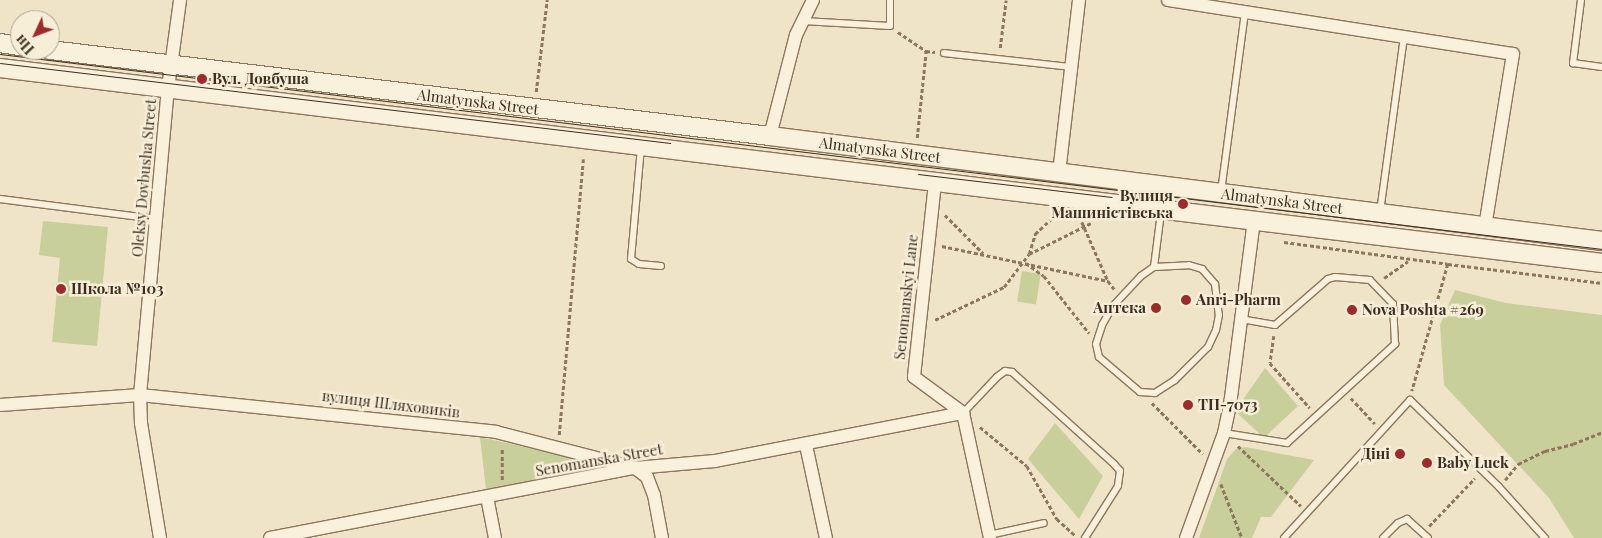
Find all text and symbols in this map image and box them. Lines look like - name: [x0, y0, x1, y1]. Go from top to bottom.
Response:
- north arrow: [10, 10, 60, 60]
- text: Пн: [11, 31, 38, 59]
- place label: Вул. Довбуша: [212, 70, 309, 88]
- marker: Вул. Довбуша: [196, 73, 208, 85]
- street label: Almatynska Street: [416, 86, 540, 118]
- street label: Oleksy Dovbusha Street: [128, 98, 160, 258]
- street label: Almatynska Street: [818, 134, 942, 166]
- street label: Almatynska Street: [1220, 185, 1344, 217]
- place label: Вулиця Машиністівська: [1051, 186, 1173, 221]
- marker: Вулиця Машиністівська: [1177, 198, 1189, 210]
- street label: Senomanskyi Lane: [890, 233, 922, 361]
- place label: Школа №103: [71, 280, 163, 298]
- marker: Школа №103: [55, 283, 67, 295]
- place label: Anri-Pharm: [1196, 291, 1281, 309]
- marker: Anri-Pharm: [1180, 294, 1192, 306]
- place label: Аптека: [1093, 299, 1146, 317]
- place label: Nova Poshta #269: [1362, 301, 1484, 319]
- marker: Аптека: [1150, 302, 1162, 314]
- marker: Nova Poshta #269: [1346, 304, 1358, 316]
- street label: вулиця Шляховиків: [321, 387, 461, 421]
- place label: ТП-7073: [1198, 396, 1258, 414]
- marker: ТП-7073: [1182, 399, 1194, 411]
- street label: Senomanska Street: [534, 440, 664, 480]
- place label: Діні: [1361, 445, 1390, 463]
- marker: Діні: [1394, 448, 1406, 460]
- place label: Baby Luck: [1437, 454, 1509, 472]
- marker: Baby Luck: [1421, 457, 1433, 469]

